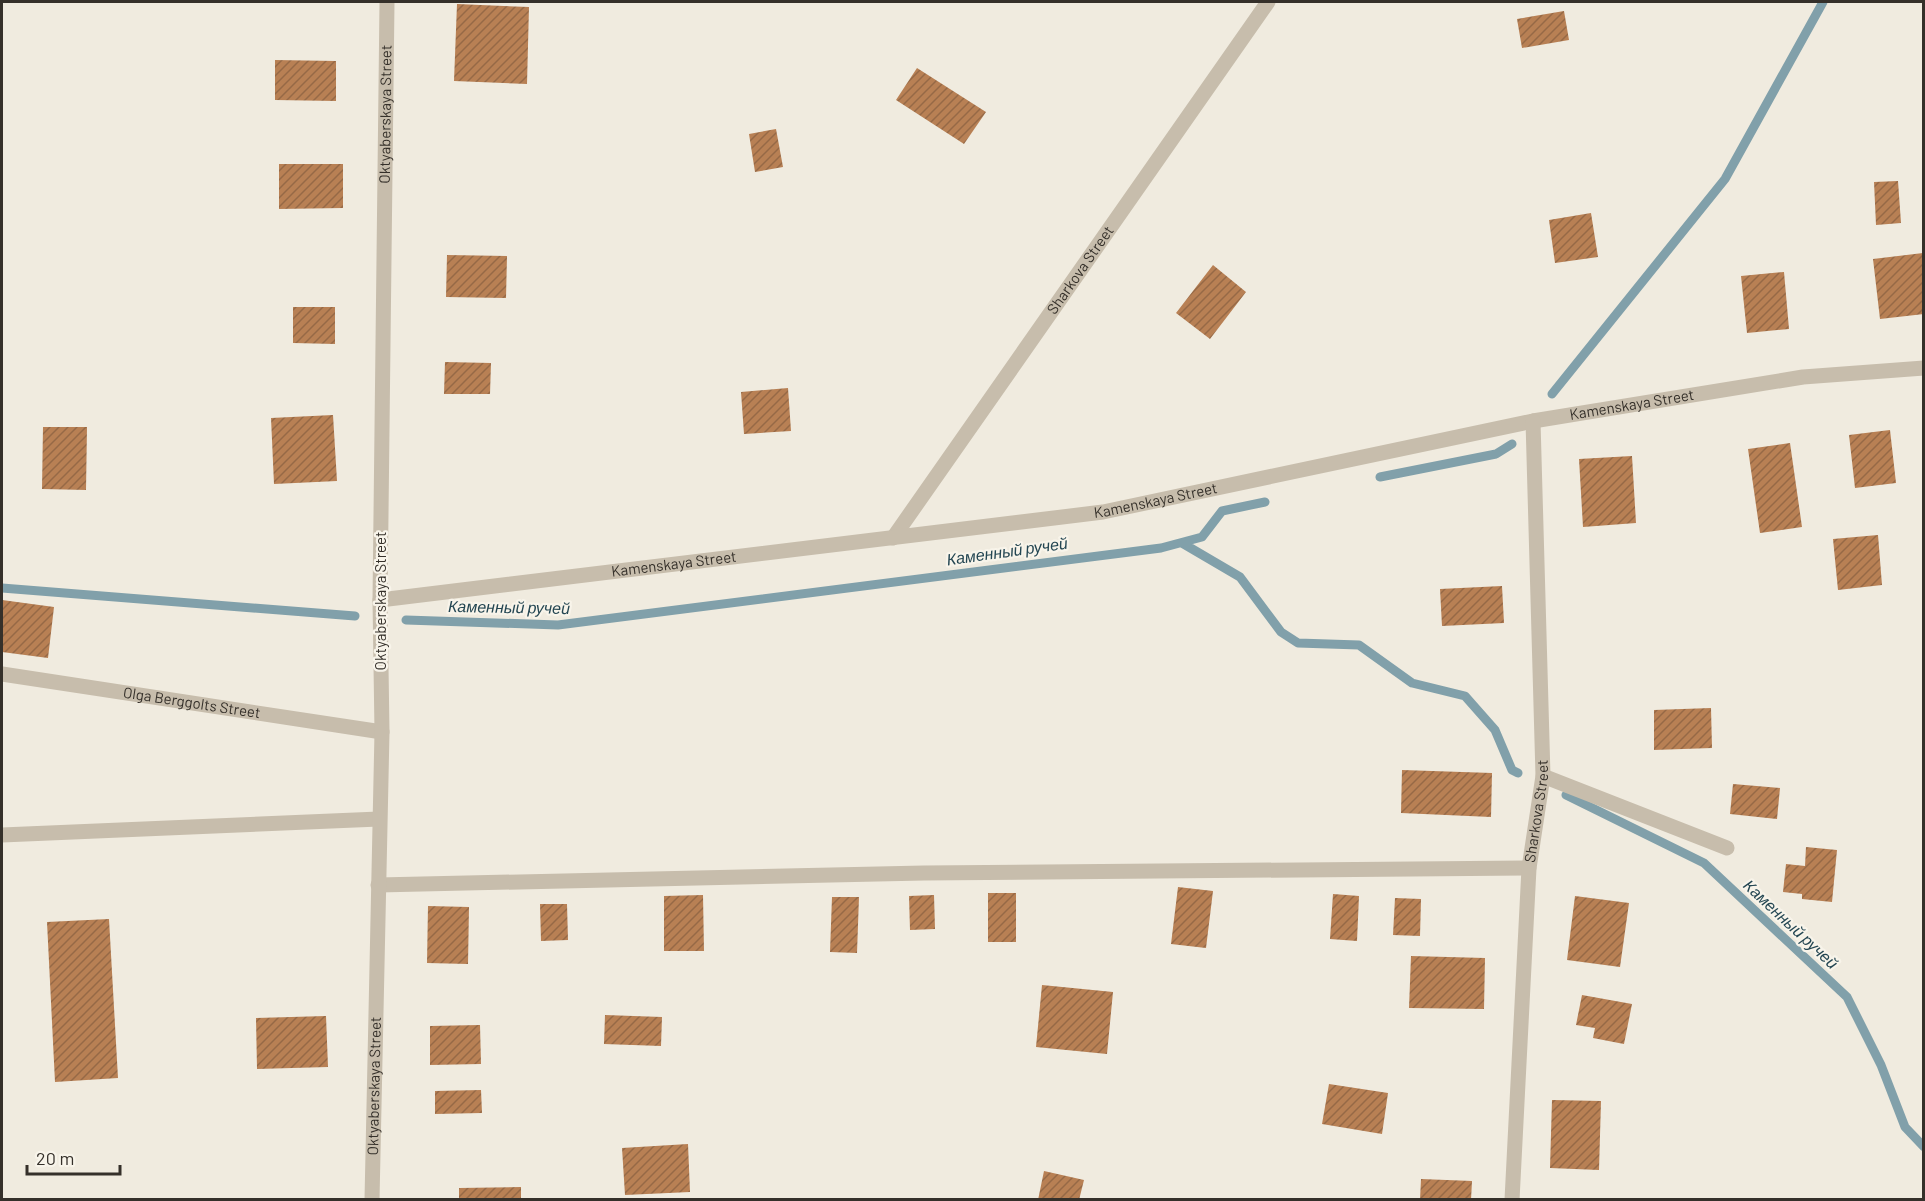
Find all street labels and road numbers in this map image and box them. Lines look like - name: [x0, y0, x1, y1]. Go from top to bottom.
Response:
- street label: Oktyaberskaya Street: [375, 45, 394, 184]
- street label: Sharkova Street: [1043, 222, 1117, 317]
- street label: Kamenskaya Street: [1568, 385, 1695, 423]
- street label: Kamenskaya Street: [1093, 478, 1219, 521]
- street label: Oktyaberskaya Street: [371, 532, 389, 670]
- street label: Kamenskaya Street: [610, 547, 737, 580]
- street label: Olga Berggolts Street: [122, 683, 262, 721]
- street label: Sharkova Street: [1520, 759, 1551, 864]
- street label: Oktyaberskaya Street: [363, 1016, 384, 1156]

